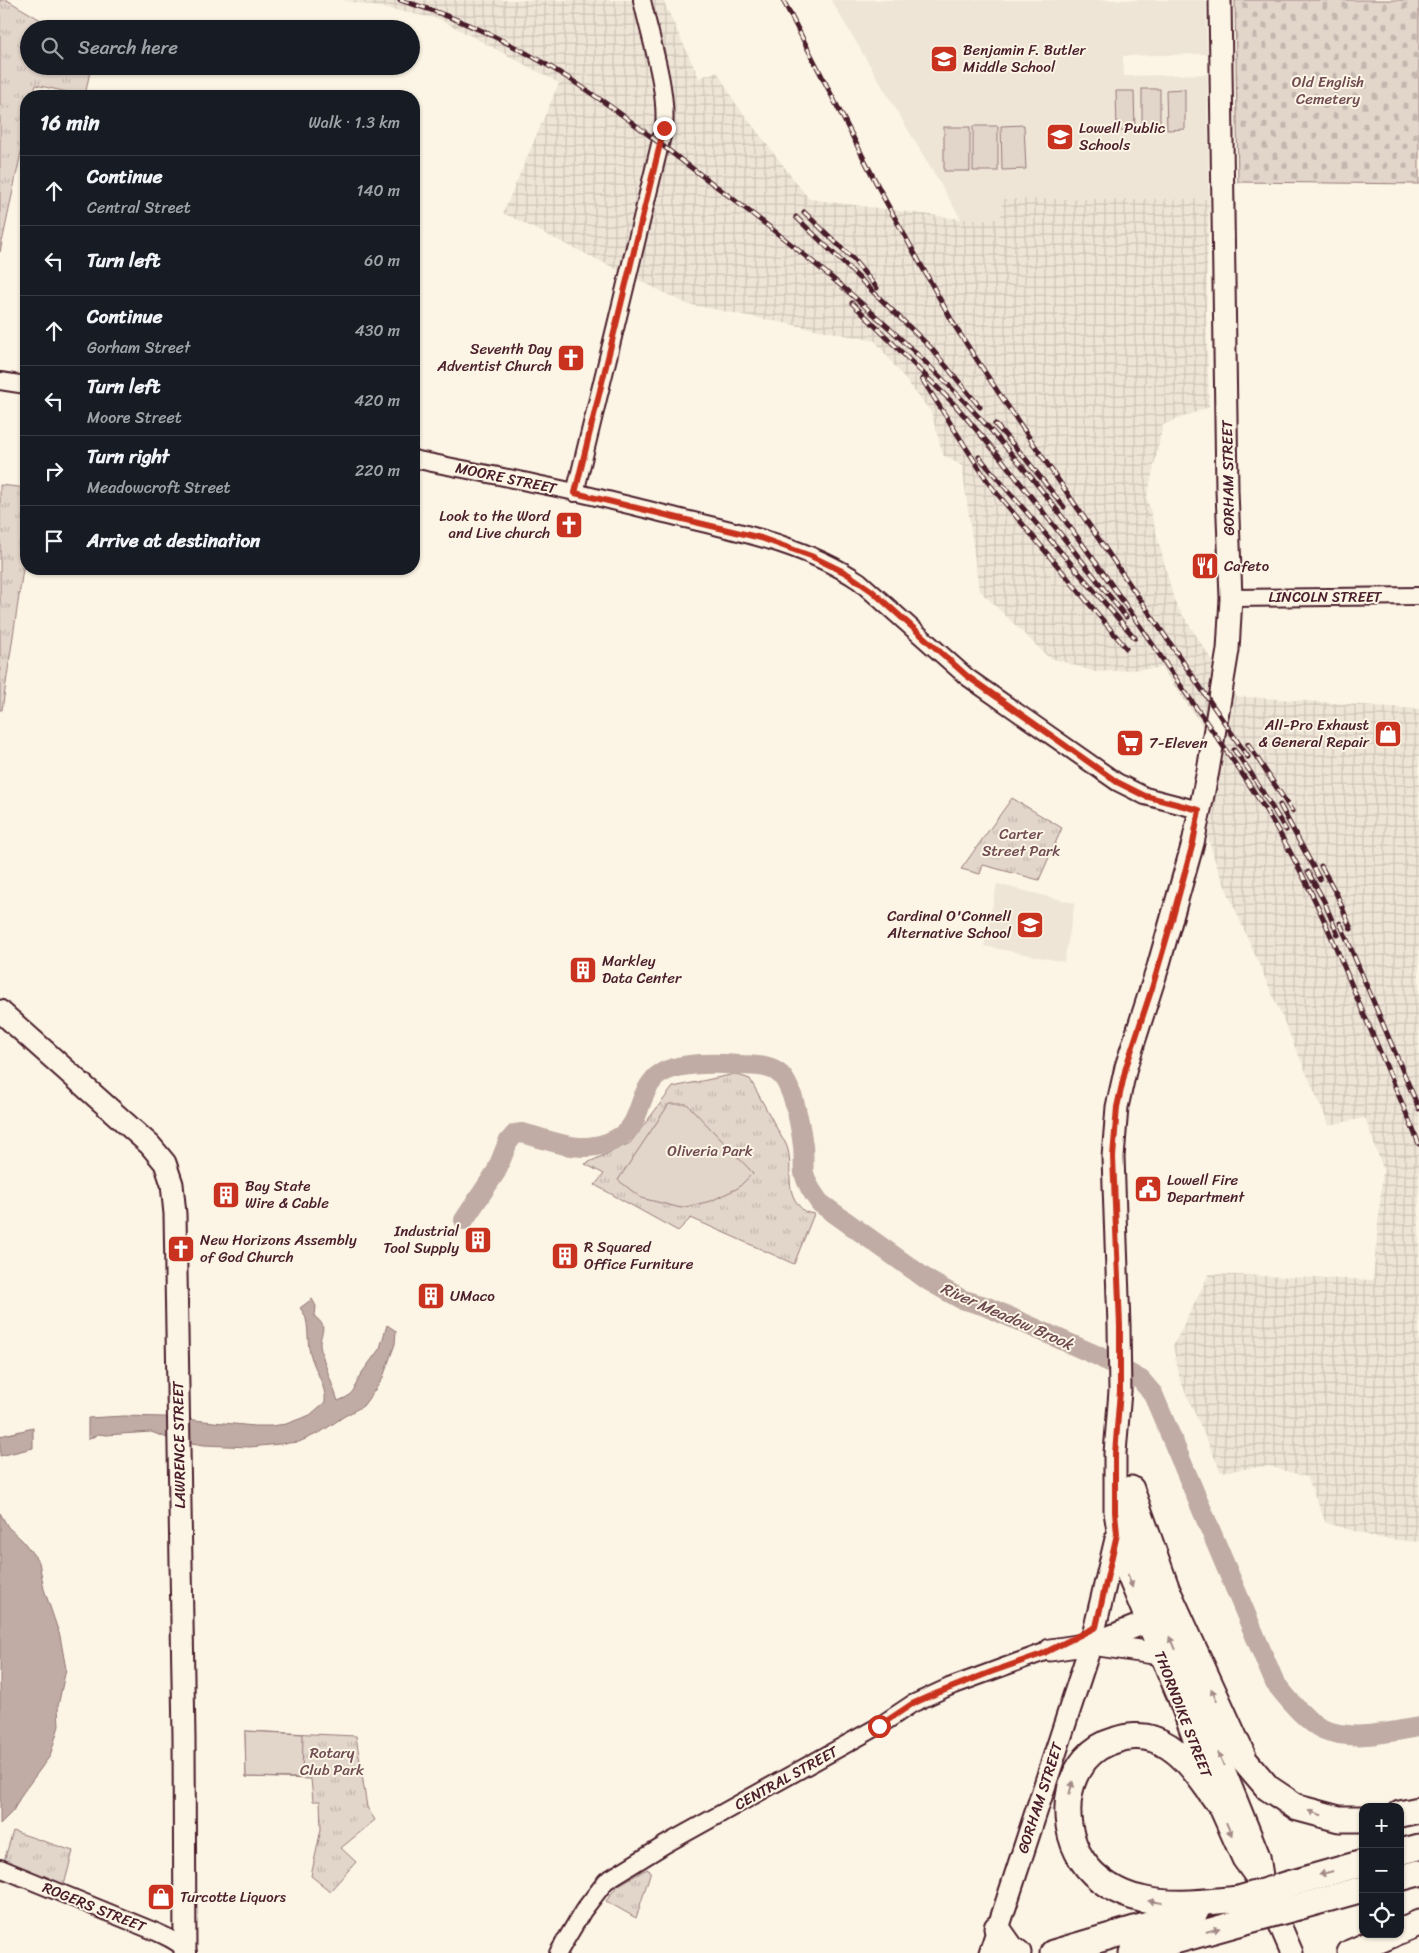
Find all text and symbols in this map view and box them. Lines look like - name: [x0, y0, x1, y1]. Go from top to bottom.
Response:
- search box: [20, 20, 420, 75]
- text: Search here: [78, 31, 178, 64]
- icon: search: [38, 34, 66, 62]
- place label: Benjamin F. Butler Middle School: [963, 37, 1087, 80]
- school or university icon: Benjamin F. Butler Middle School: [929, 44, 959, 74]
- park label: Old English Cemetery: [1292, 69, 1364, 112]
- text: 16 min: [40, 104, 100, 142]
- text: Walk · 1.3 km: [309, 108, 400, 137]
- place label: Lowell Public Schools: [1079, 115, 1166, 158]
- route end: [653, 117, 676, 140]
- school or university icon: Lowell Public Schools: [1045, 122, 1075, 152]
- text: Continue: [87, 160, 163, 193]
- text: 140 m: [357, 176, 400, 205]
- icon: ahead: [40, 177, 68, 205]
- text: Central Street: [87, 193, 191, 222]
- text: Turn left: [87, 244, 160, 277]
- text: 60 m: [364, 246, 400, 275]
- icon: left: [40, 247, 68, 275]
- text: Continue: [87, 300, 163, 333]
- text: 430 m: [355, 316, 400, 345]
- icon: ahead: [40, 317, 68, 345]
- text: Gorham Street: [87, 333, 191, 362]
- place label: Seventh Day Adventist Church: [436, 336, 552, 379]
- church icon: Seventh Day Adventist Church: [556, 343, 586, 373]
- text: Turn left: [87, 370, 160, 403]
- text: 420 m: [354, 386, 400, 415]
- icon: left: [40, 387, 68, 415]
- text: Moore Street: [87, 403, 182, 432]
- street label: GORHAM STREET: [1214, 419, 1242, 536]
- text: Turn right: [87, 440, 169, 473]
- street label: MOORE STREET: [453, 455, 560, 502]
- text: 220 m: [355, 456, 400, 485]
- icon: right: [40, 457, 68, 485]
- text: Meadowcroft Street: [87, 473, 231, 502]
- place label: Look to the Word and Live church: [439, 503, 551, 546]
- church icon: Look to the Word and Live church: [554, 510, 584, 540]
- text: Arrive at destination: [87, 524, 260, 557]
- icon: arrive: [40, 527, 68, 555]
- restaurant icon: Cafeto: [1190, 551, 1220, 581]
- place label: Cafeto: [1224, 553, 1270, 579]
- street label: LINCOLN STREET: [1268, 584, 1383, 610]
- place label: All-Pro Exhaust & General Repair: [1258, 712, 1370, 755]
- shop icon: All-Pro Exhaust & General Repair: [1373, 719, 1403, 749]
- supermarket icon: 7-Eleven: [1115, 728, 1145, 758]
- place label: 7-Eleven: [1149, 730, 1208, 756]
- park label: Carter Street Park: [982, 821, 1060, 864]
- place label: Cardinal O'Connell Alternative School: [886, 903, 1012, 946]
- school or university icon: Cardinal O'Connell Alternative School: [1015, 910, 1045, 940]
- place label: Markley Data Center: [602, 948, 682, 991]
- building icon: Markley Data Center: [568, 955, 598, 985]
- park label: Oliveria Park: [667, 1138, 753, 1164]
- place label: Lowell Fire Department: [1167, 1167, 1245, 1210]
- place label: Bay State Wire & Cable: [245, 1173, 329, 1216]
- public building icon: Lowell Fire Department: [1133, 1174, 1163, 1204]
- building icon: Bay State Wire & Cable: [211, 1180, 241, 1210]
- place label: Industrial Tool Supply: [383, 1218, 460, 1261]
- building icon: Industrial Tool Supply: [463, 1225, 493, 1255]
- place label: New Horizons Assembly of God Church: [200, 1227, 357, 1270]
- church icon: New Horizons Assembly of God Church: [166, 1234, 196, 1264]
- place label: R Squared Office Furniture: [584, 1234, 694, 1277]
- building icon: R Squared Office Furniture: [550, 1241, 580, 1271]
- water label: River Meadow Brook: [936, 1274, 1080, 1359]
- building icon: UMaco: [416, 1281, 446, 1311]
- place label: UMaco: [450, 1283, 495, 1309]
- street label: LAWRENCE STREET: [165, 1380, 193, 1509]
- one-way arrow: [1127, 1573, 1134, 1588]
- one-way arrow: [1168, 1635, 1176, 1650]
- street label: THORNDIKE STREET: [1147, 1647, 1220, 1783]
- one-way arrow: [1209, 1688, 1217, 1702]
- route start: [868, 1715, 891, 1738]
- street label: CENTRAL STREET: [729, 1738, 844, 1817]
- street label: GORHAM STREET: [1010, 1738, 1070, 1857]
- park label: Rotary Club Park: [300, 1740, 365, 1783]
- one-way arrow: [1216, 1752, 1224, 1766]
- one-way arrow: [1067, 1780, 1075, 1796]
- map controls: [1359, 1803, 1404, 1938]
- button: +: [1359, 1803, 1404, 1848]
- one-way arrow: [1307, 1809, 1322, 1817]
- one-way arrow: [1226, 1822, 1234, 1836]
- button: −: [1359, 1848, 1404, 1893]
- one-way arrow: [1318, 1870, 1333, 1878]
- street label: ROGERS STREET: [38, 1874, 151, 1940]
- shop icon: Turcotte Liquors: [146, 1882, 176, 1912]
- place label: Turcotte Liquors: [180, 1884, 287, 1910]
- button: locate: [1359, 1893, 1404, 1938]
- one-way arrow: [1147, 1897, 1163, 1905]
- one-way arrow: [1205, 1926, 1220, 1934]

